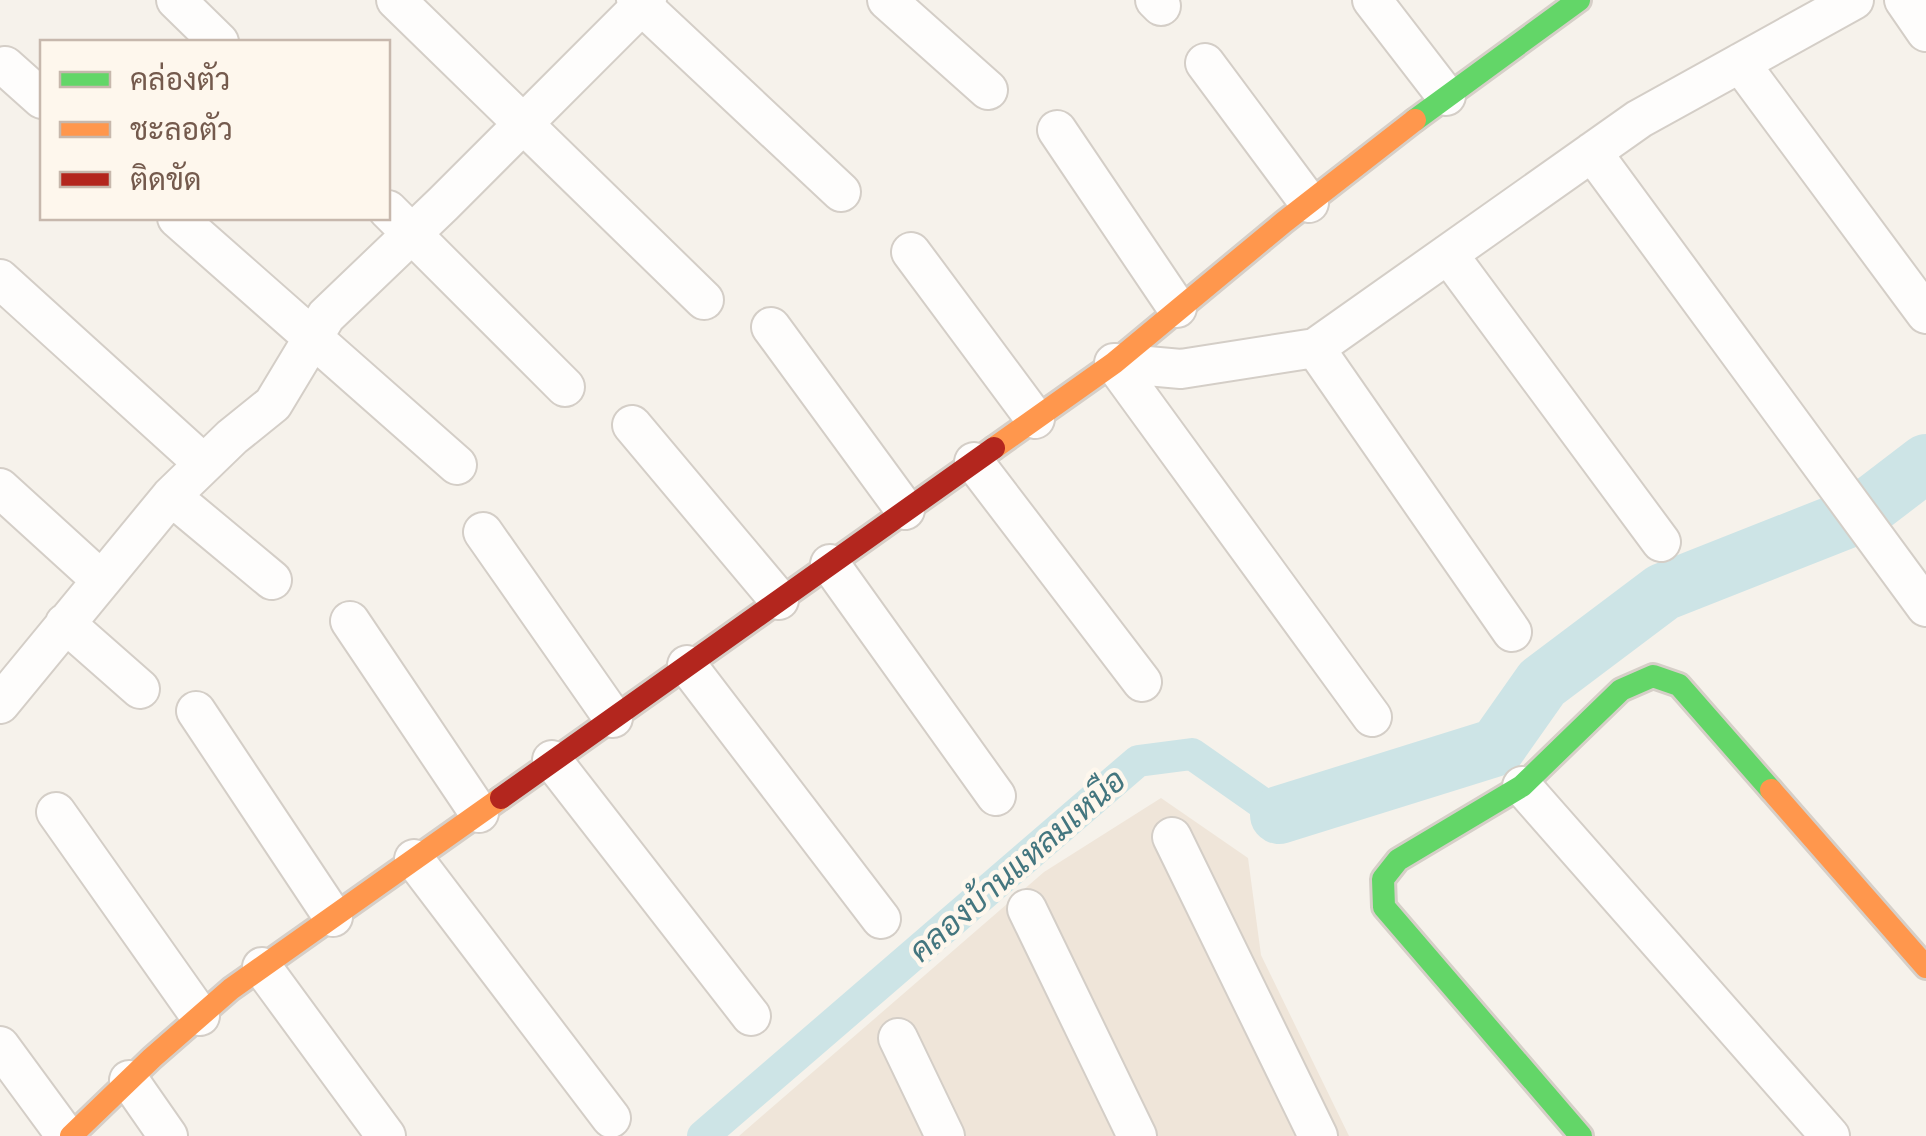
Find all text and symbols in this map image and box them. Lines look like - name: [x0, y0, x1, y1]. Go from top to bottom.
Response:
- legend: [40, 40, 390, 220]
- text: คล่องตัว: [130, 61, 230, 96]
- text: ชะลอตัว: [130, 111, 233, 146]
- text: ติดขัด: [130, 161, 202, 196]
- water label: คลองบ้านแหลมเหนือ: [900, 760, 1133, 969]

